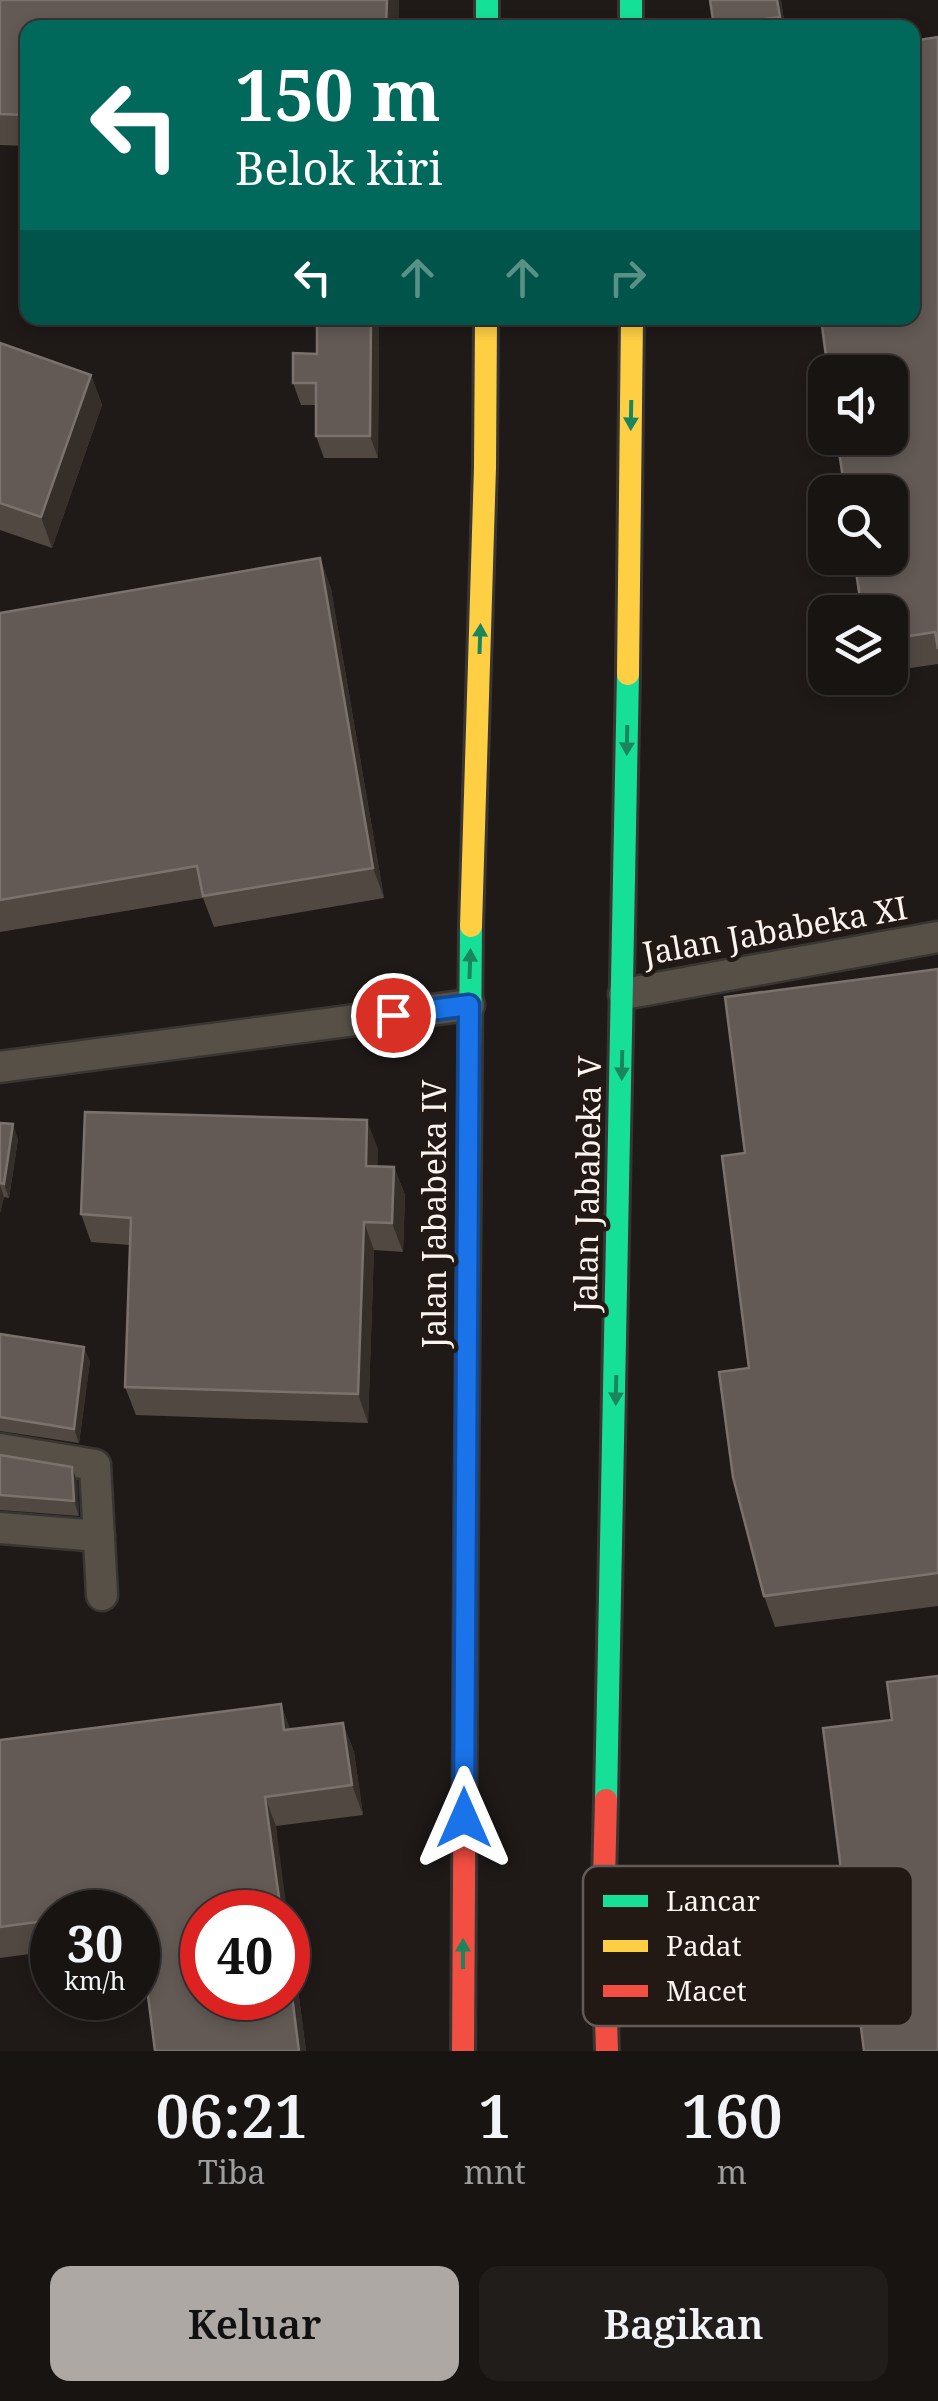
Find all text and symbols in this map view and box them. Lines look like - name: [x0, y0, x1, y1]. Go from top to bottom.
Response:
- text: 150 m: [235, 46, 441, 142]
- icon: left: [70, 60, 200, 190]
- text: Belok kiri: [235, 137, 443, 198]
- icon: left: [285, 250, 340, 305]
- icon: ahead: [390, 250, 445, 305]
- icon: ahead: [495, 250, 550, 305]
- icon: right: [600, 250, 655, 305]
- map controls: [808, 355, 908, 695]
- button: sound: [808, 355, 908, 455]
- one-way arrow: [623, 399, 639, 431]
- button: search: [808, 475, 908, 575]
- button: layers: [808, 595, 908, 695]
- one-way arrow: [472, 622, 488, 654]
- one-way arrow: [619, 724, 635, 756]
- street label: Jalan Jababeka XI: [638, 885, 911, 974]
- one-way arrow: [463, 947, 479, 979]
- pin: [351, 973, 436, 1058]
- icon: arrive: [366, 988, 421, 1043]
- one-way arrow: [614, 1049, 630, 1081]
- street label: Jalan Jababeka V: [563, 1055, 610, 1314]
- street label: Jalan Jababeka IV: [412, 1079, 455, 1349]
- one-way arrow: [608, 1374, 624, 1406]
- position arrow: [412, 1766, 516, 1870]
- legend: [583, 1866, 913, 2026]
- text: Lancar: [666, 1881, 760, 1919]
- speed limit sign: 40: [180, 1890, 310, 2020]
- text: 30: [67, 1909, 123, 1977]
- text: Padat: [666, 1926, 742, 1964]
- one-way arrow: [456, 1937, 472, 1969]
- text: km/h: [64, 1963, 126, 1997]
- text: Macet: [666, 1971, 747, 2009]
- text: 06:21: [155, 2074, 308, 2156]
- text: 1: [478, 2074, 512, 2156]
- text: 160: [681, 2074, 783, 2156]
- text: Tiba: [198, 2150, 266, 2193]
- text: mnt: [464, 2150, 526, 2193]
- text: m: [717, 2150, 747, 2193]
- button: Keluar: [50, 2266, 459, 2381]
- button: Bagikan: [479, 2266, 888, 2381]

